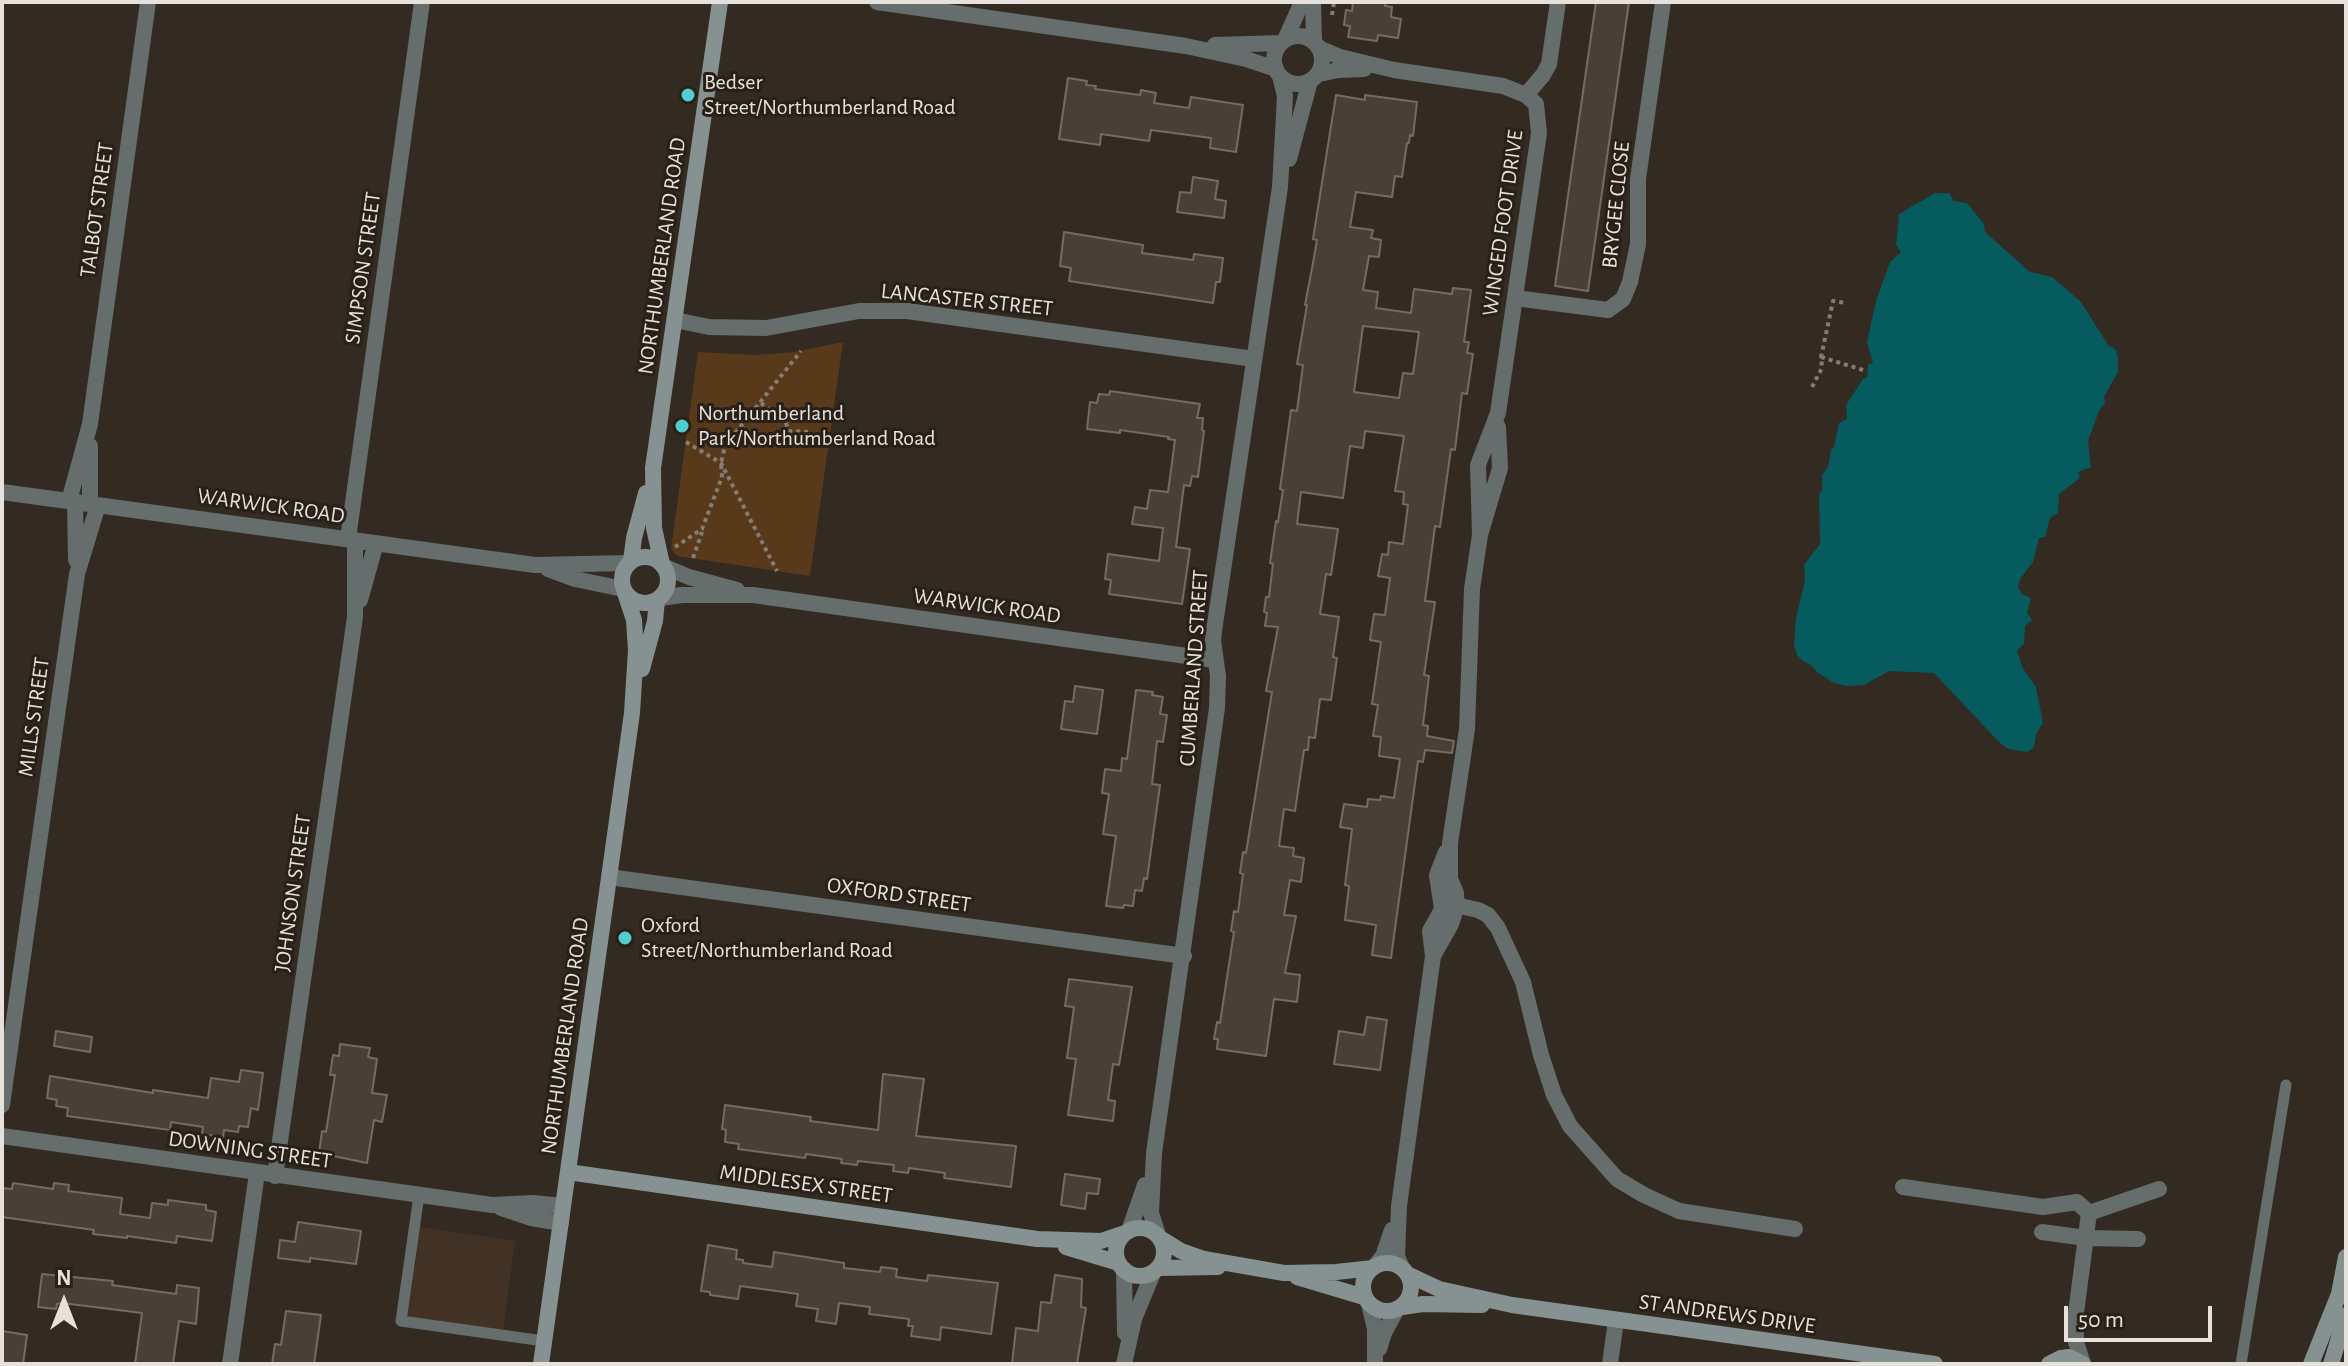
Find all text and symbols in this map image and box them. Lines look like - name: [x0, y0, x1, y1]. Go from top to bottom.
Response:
- place label: Bedser Street/Northumberland Road: [704, 69, 956, 120]
- marker: Bedser Street/Northumberland Road: [679, 86, 697, 104]
- street label: WINGED FOOT DRIVE: [1477, 128, 1529, 318]
- street label: NORTHUMBERLAND ROAD: [632, 136, 692, 376]
- street label: BRYGEE CLOSE: [1596, 140, 1636, 270]
- street label: TALBOT STREET: [74, 141, 120, 279]
- street label: SIMPSON STREET: [339, 190, 387, 346]
- street label: LANCASTER STREET: [880, 278, 1054, 322]
- place label: Northumberland Park/Northumberland Road: [698, 400, 936, 452]
- marker: Northumberland Park/Northumberland Road: [673, 417, 691, 435]
- street label: WARWICK ROAD: [196, 483, 346, 529]
- street label: CUMBERLAND STREET: [1174, 569, 1214, 767]
- street label: WARWICK ROAD: [912, 583, 1062, 629]
- street label: MILLS STREET: [13, 655, 55, 779]
- street label: JOHNSON STREET: [269, 813, 317, 973]
- street label: OXFORD STREET: [825, 872, 973, 918]
- place label: Oxford Street/Northumberland Road: [641, 912, 893, 964]
- street label: NORTHUMBERLAND ROAD: [535, 916, 595, 1156]
- marker: Oxford Street/Northumberland Road: [616, 929, 634, 947]
- street label: DOWNING STREET: [167, 1125, 333, 1175]
- street label: MIDDLESEX STREET: [718, 1159, 894, 1209]
- north arrow: [24, 1262, 104, 1342]
- text: N: [56, 1267, 72, 1289]
- street label: ST ANDREWS DRIVE: [1637, 1289, 1817, 1339]
- scale bar: [2068, 1290, 2216, 1340]
- text: 50 m: [2078, 1308, 2124, 1332]

